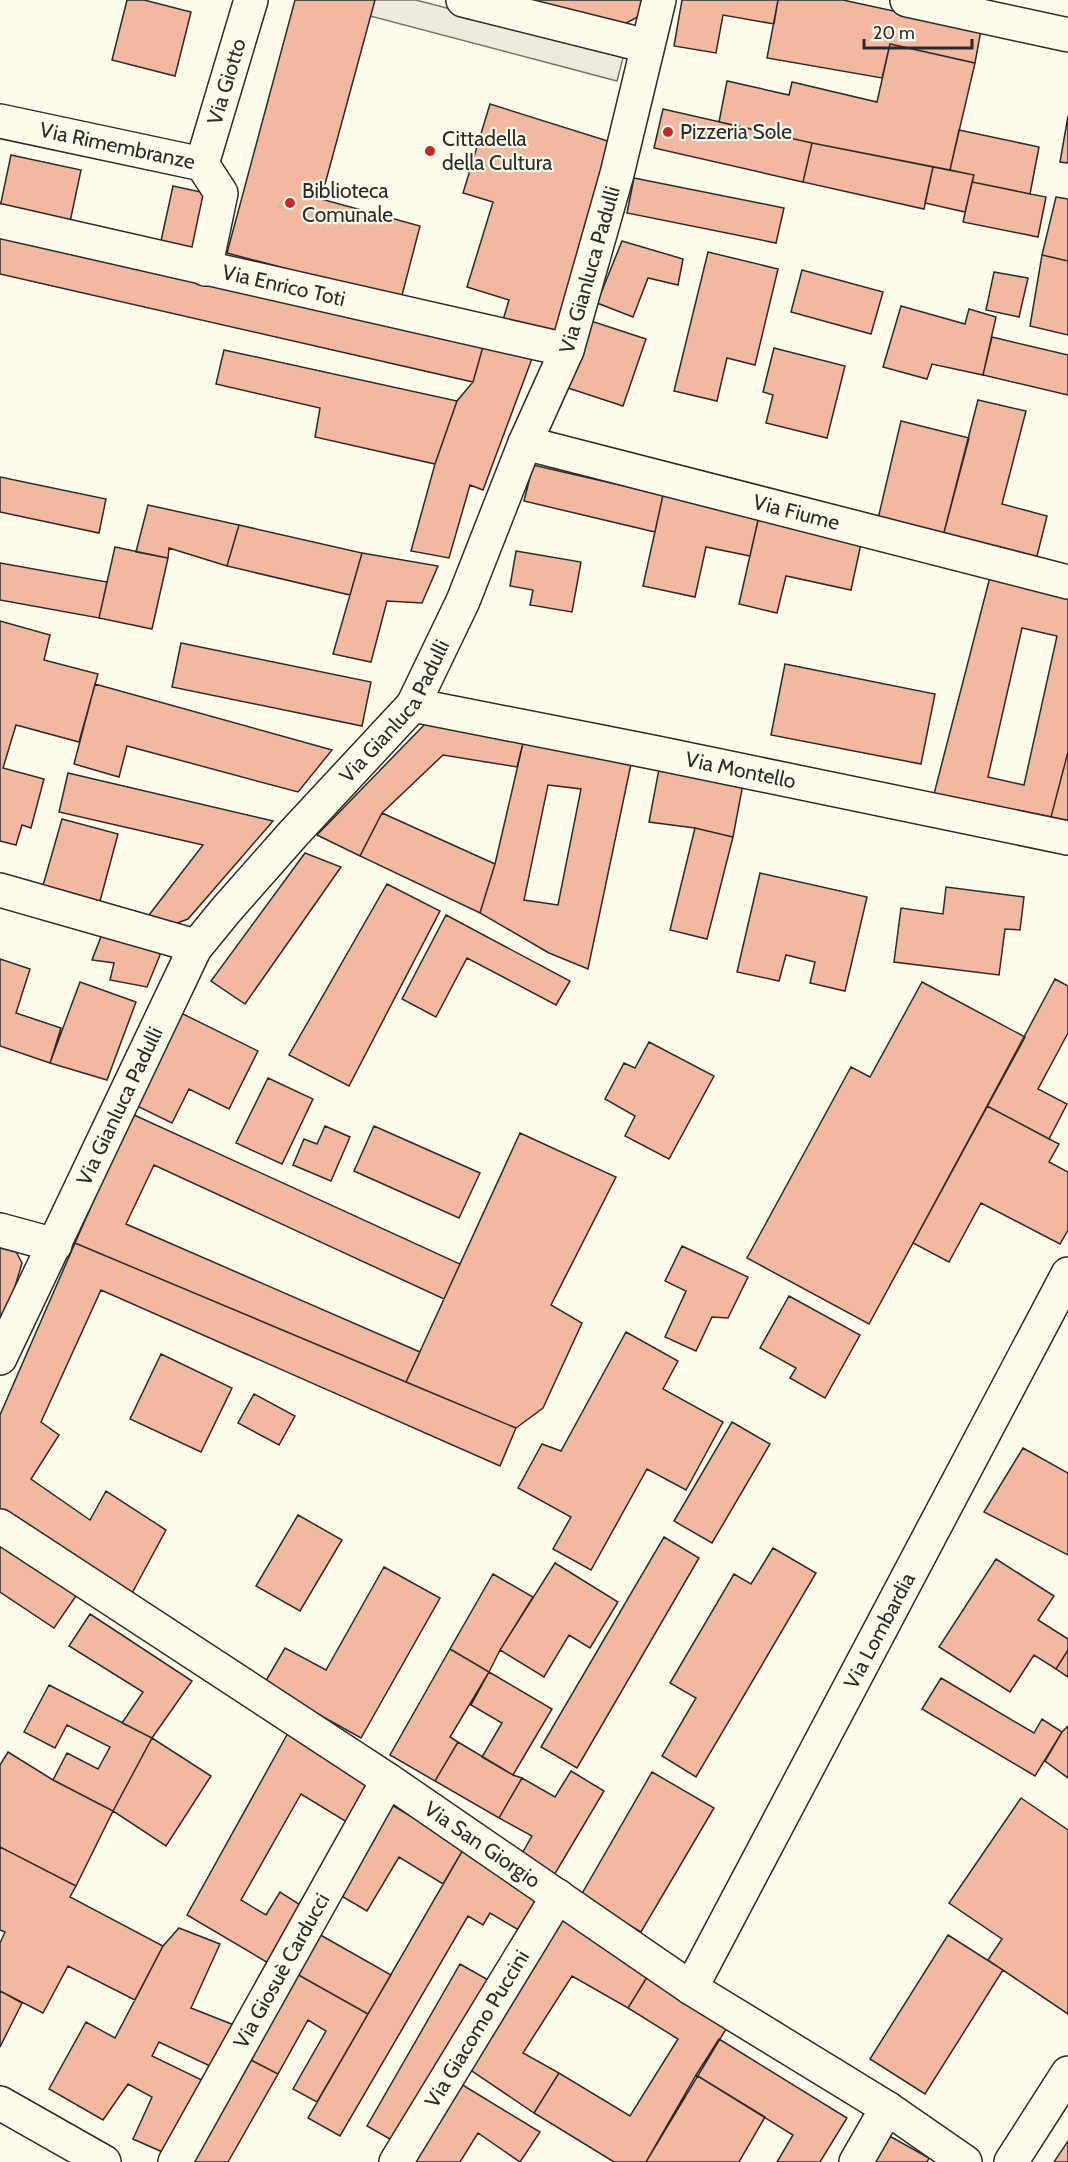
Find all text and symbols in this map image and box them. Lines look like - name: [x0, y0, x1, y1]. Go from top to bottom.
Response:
- scale bar: [864, 12, 972, 50]
- text: 20 m: [873, 22, 915, 44]
- street label: Via Giotto: [201, 35, 251, 127]
- street label: Via Rimembranze: [38, 117, 198, 174]
- place label: Pizzeria Sole: [680, 119, 792, 144]
- marker: Pizzeria Sole: [661, 125, 675, 139]
- place label: Cittadella della Cultura: [442, 126, 552, 175]
- marker: Cittadella della Cultura: [423, 144, 437, 158]
- place label: Biblioteca Comunale: [302, 178, 393, 227]
- street label: Via Gianluca Padulli: [554, 183, 625, 356]
- marker: Biblioteca Comunale: [283, 196, 297, 210]
- street label: Via Enrico Toti: [220, 259, 348, 311]
- street label: Via Fiume: [750, 489, 843, 535]
- street label: Via Gianluca Padulli: [334, 636, 454, 788]
- street label: Via Montello: [683, 746, 798, 793]
- street label: Via Gianluca Padulli: [71, 1023, 168, 1189]
- street label: Via Lombardia: [838, 1568, 920, 1693]
- street label: Via San Giorgio: [420, 1796, 545, 1893]
- street label: Via Giosuè Carducci: [228, 1889, 334, 2052]
- street label: Via Giacomo Puccini: [419, 1945, 534, 2112]

